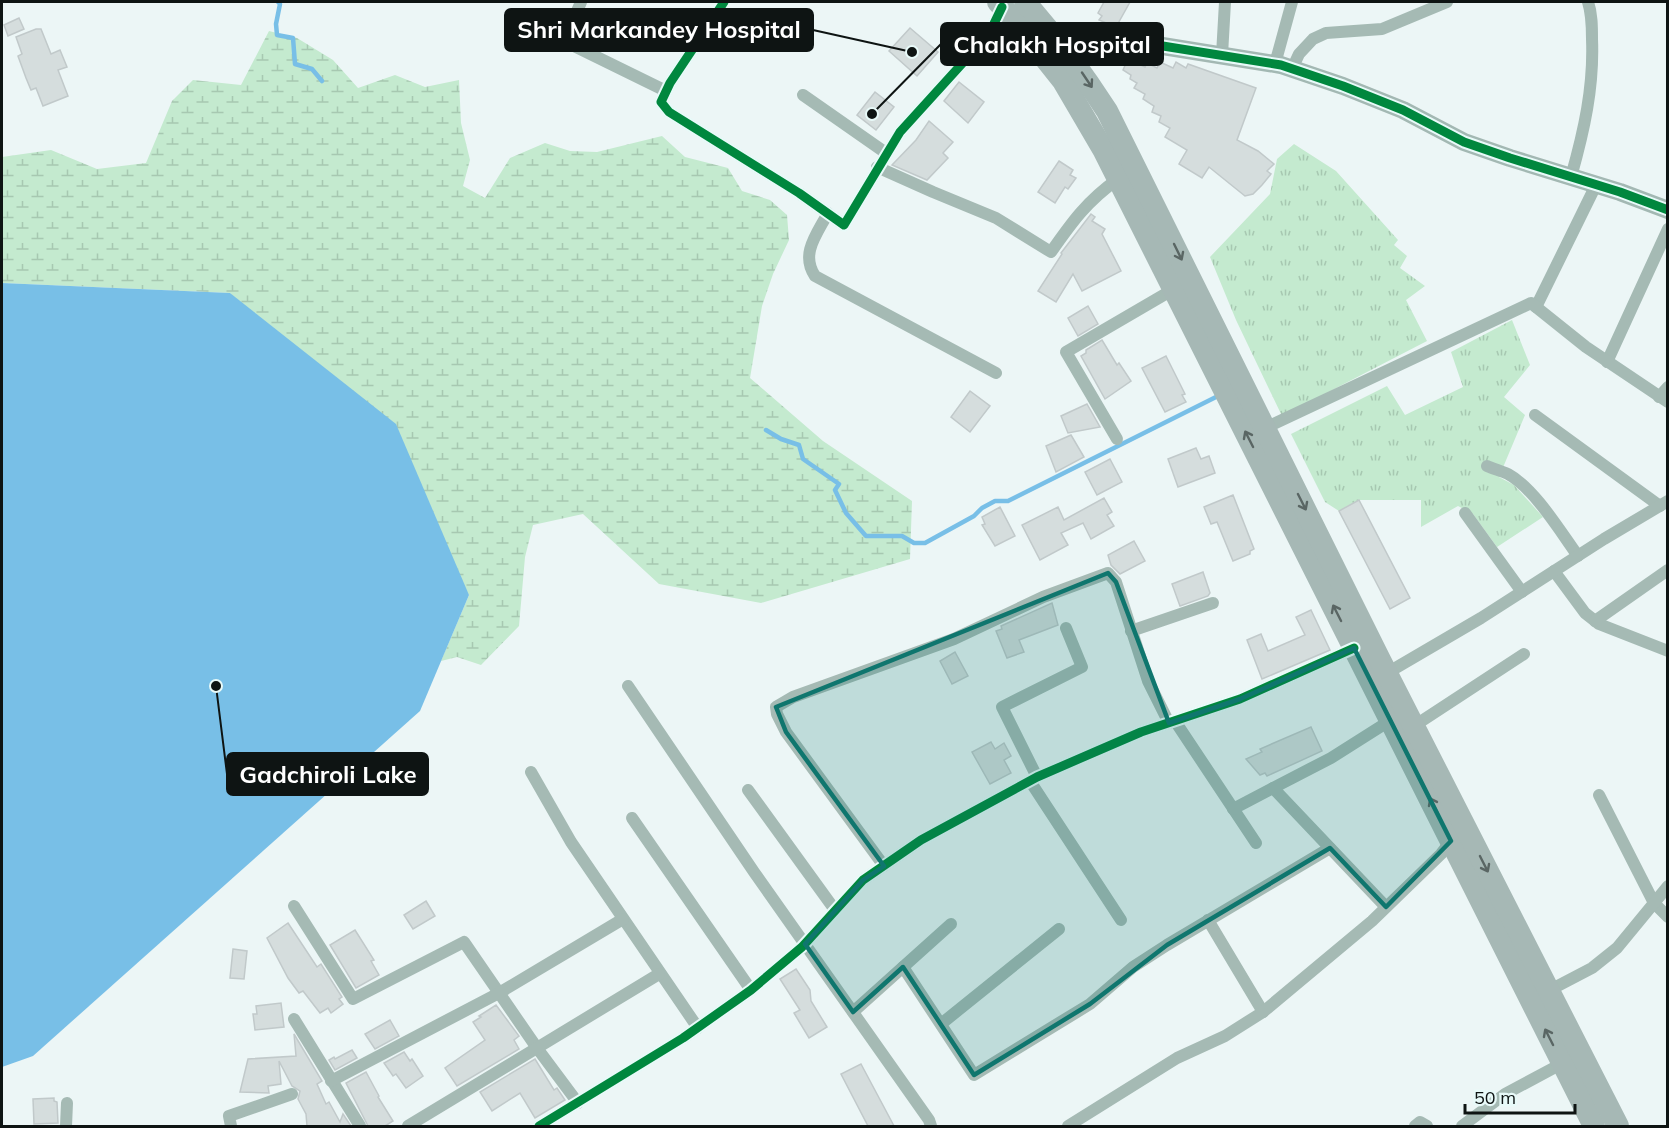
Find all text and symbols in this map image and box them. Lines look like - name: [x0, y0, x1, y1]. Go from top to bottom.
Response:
- callout: Shri Markandey Hospital: [505, 9, 813, 51]
- text: Shri Markandey Hospital: [517, 14, 801, 44]
- callout: Chalakh Hospital: [941, 23, 1163, 65]
- text: Chalakh Hospital: [953, 29, 1151, 59]
- one-way arrow: [1081, 71, 1093, 88]
- one-way arrow: [1173, 243, 1185, 261]
- one-way arrow: [1243, 430, 1255, 448]
- one-way arrow: [1297, 493, 1308, 511]
- one-way arrow: [1331, 604, 1342, 622]
- callout: Gadchiroli Lake: [227, 753, 428, 795]
- text: Gadchiroli Lake: [239, 759, 417, 789]
- one-way arrow: [1427, 797, 1439, 815]
- one-way arrow: [1478, 855, 1490, 873]
- one-way arrow: [1543, 1028, 1554, 1046]
- scale bar: [1465, 1077, 1574, 1115]
- text: 50 m: [1474, 1086, 1516, 1109]

